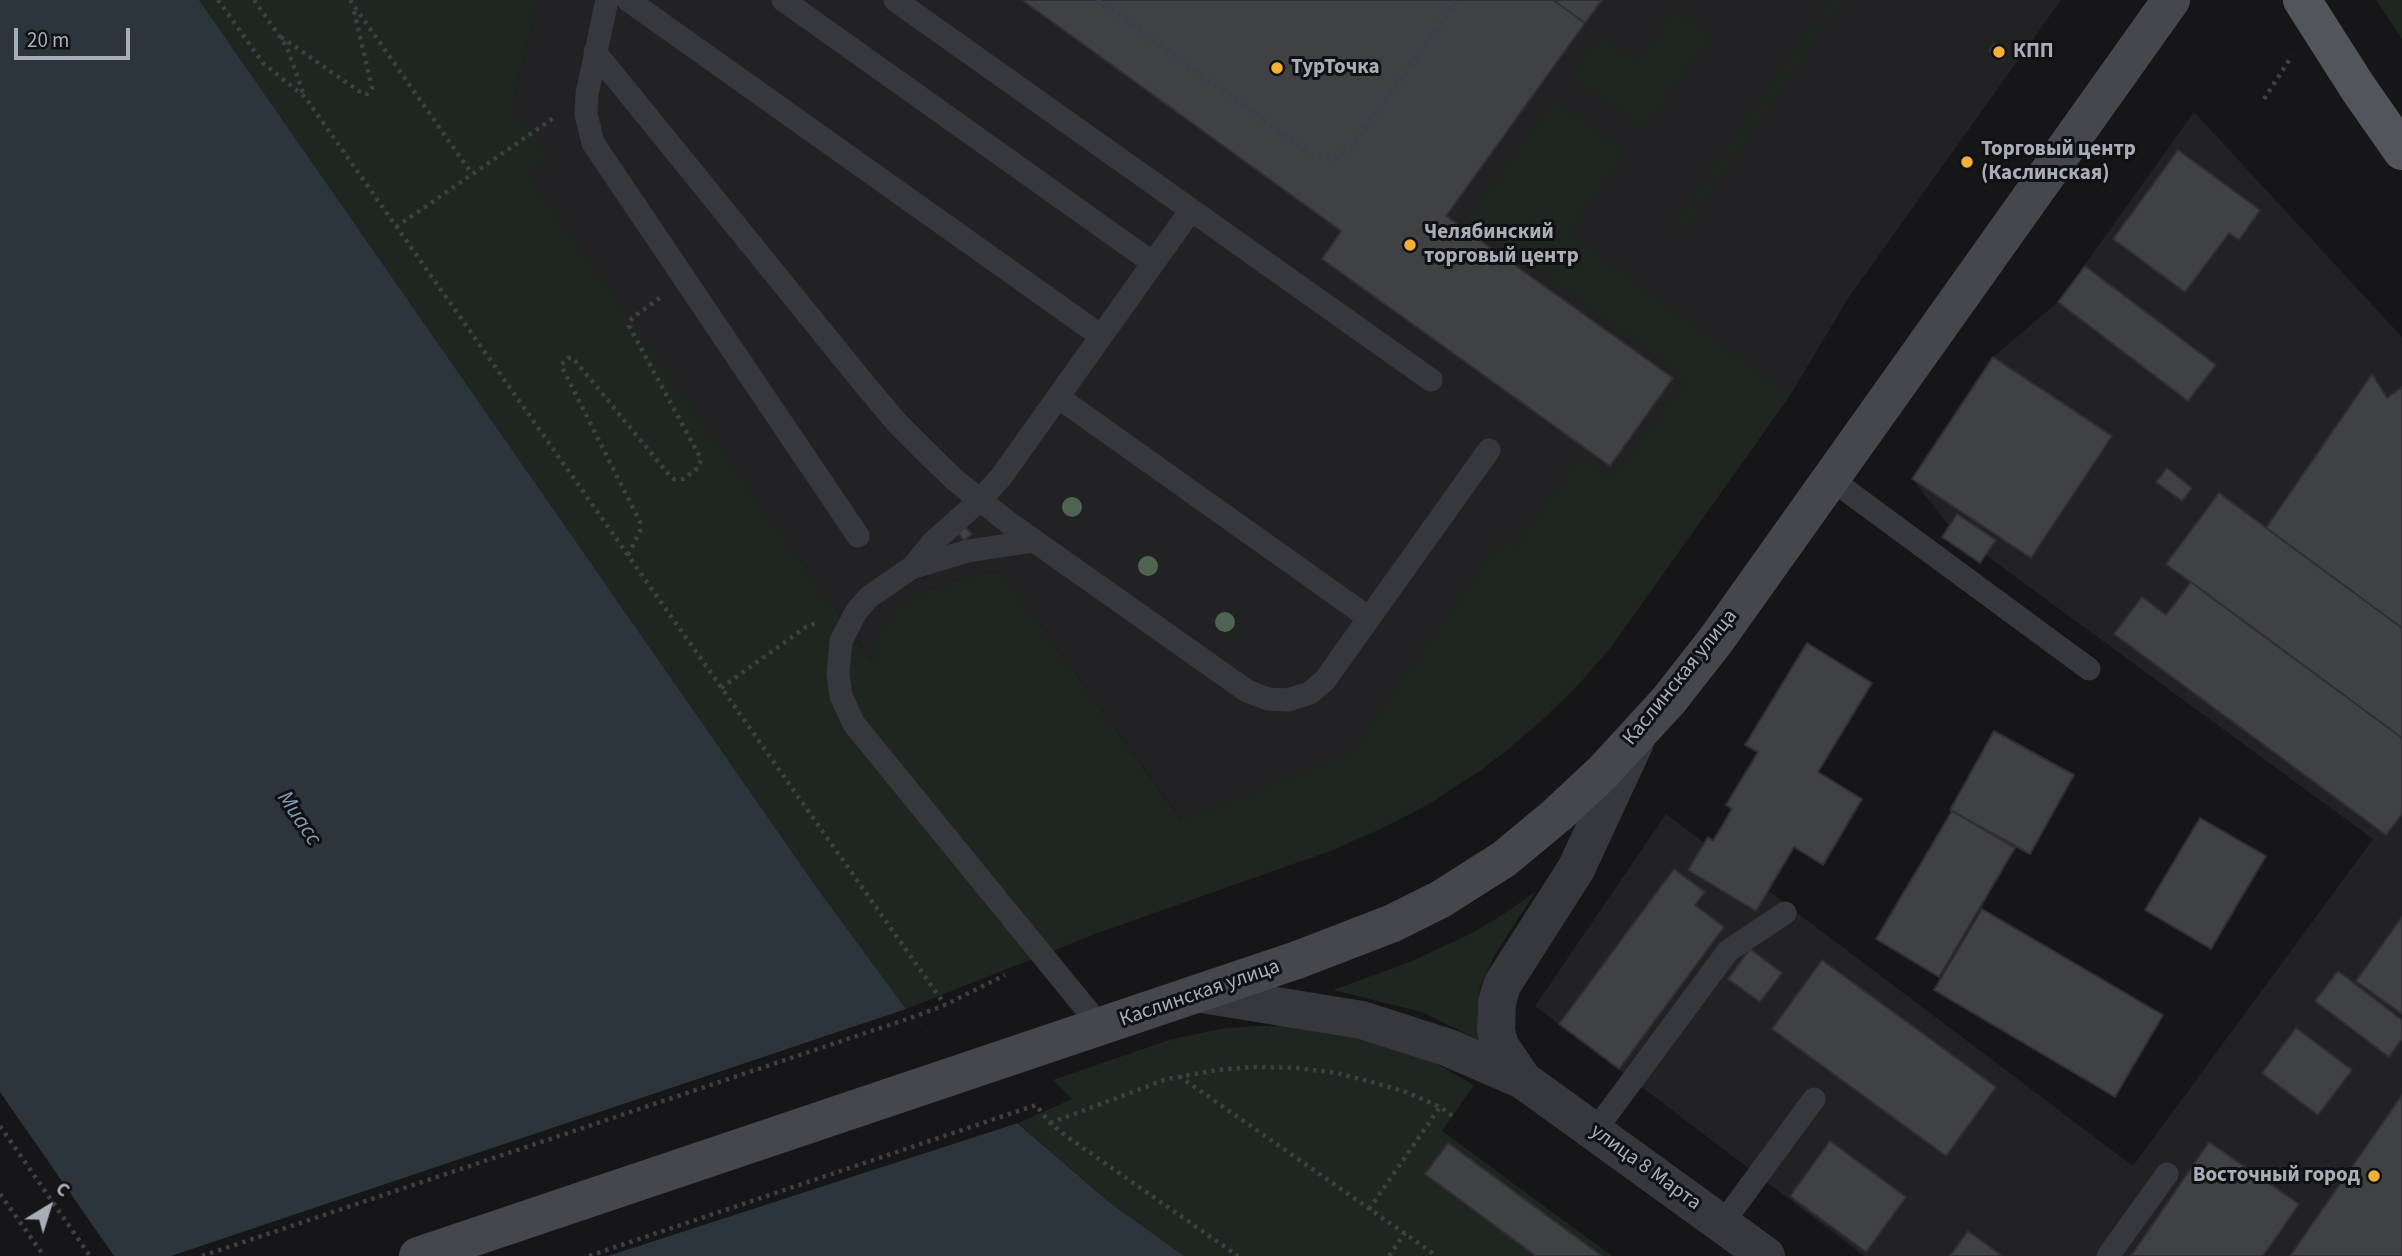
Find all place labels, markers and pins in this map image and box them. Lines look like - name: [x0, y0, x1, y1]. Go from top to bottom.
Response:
- place label: КПП: [2013, 39, 2054, 65]
- marker: КПП: [1991, 44, 2007, 60]
- place label: ТурТочка: [1291, 55, 1380, 81]
- marker: ТурТочка: [1269, 60, 1285, 76]
- place label: Торговый центр (Каслинская): [1981, 137, 2136, 187]
- marker: Торговый центр (Каслинская): [1959, 154, 1975, 170]
- place label: Челябинский торговый центр: [1424, 220, 1579, 270]
- marker: Челябинский торговый центр: [1402, 237, 1418, 253]
- place label: Восточный город: [2193, 1163, 2360, 1189]
- marker: Восточный город: [2366, 1168, 2382, 1184]

